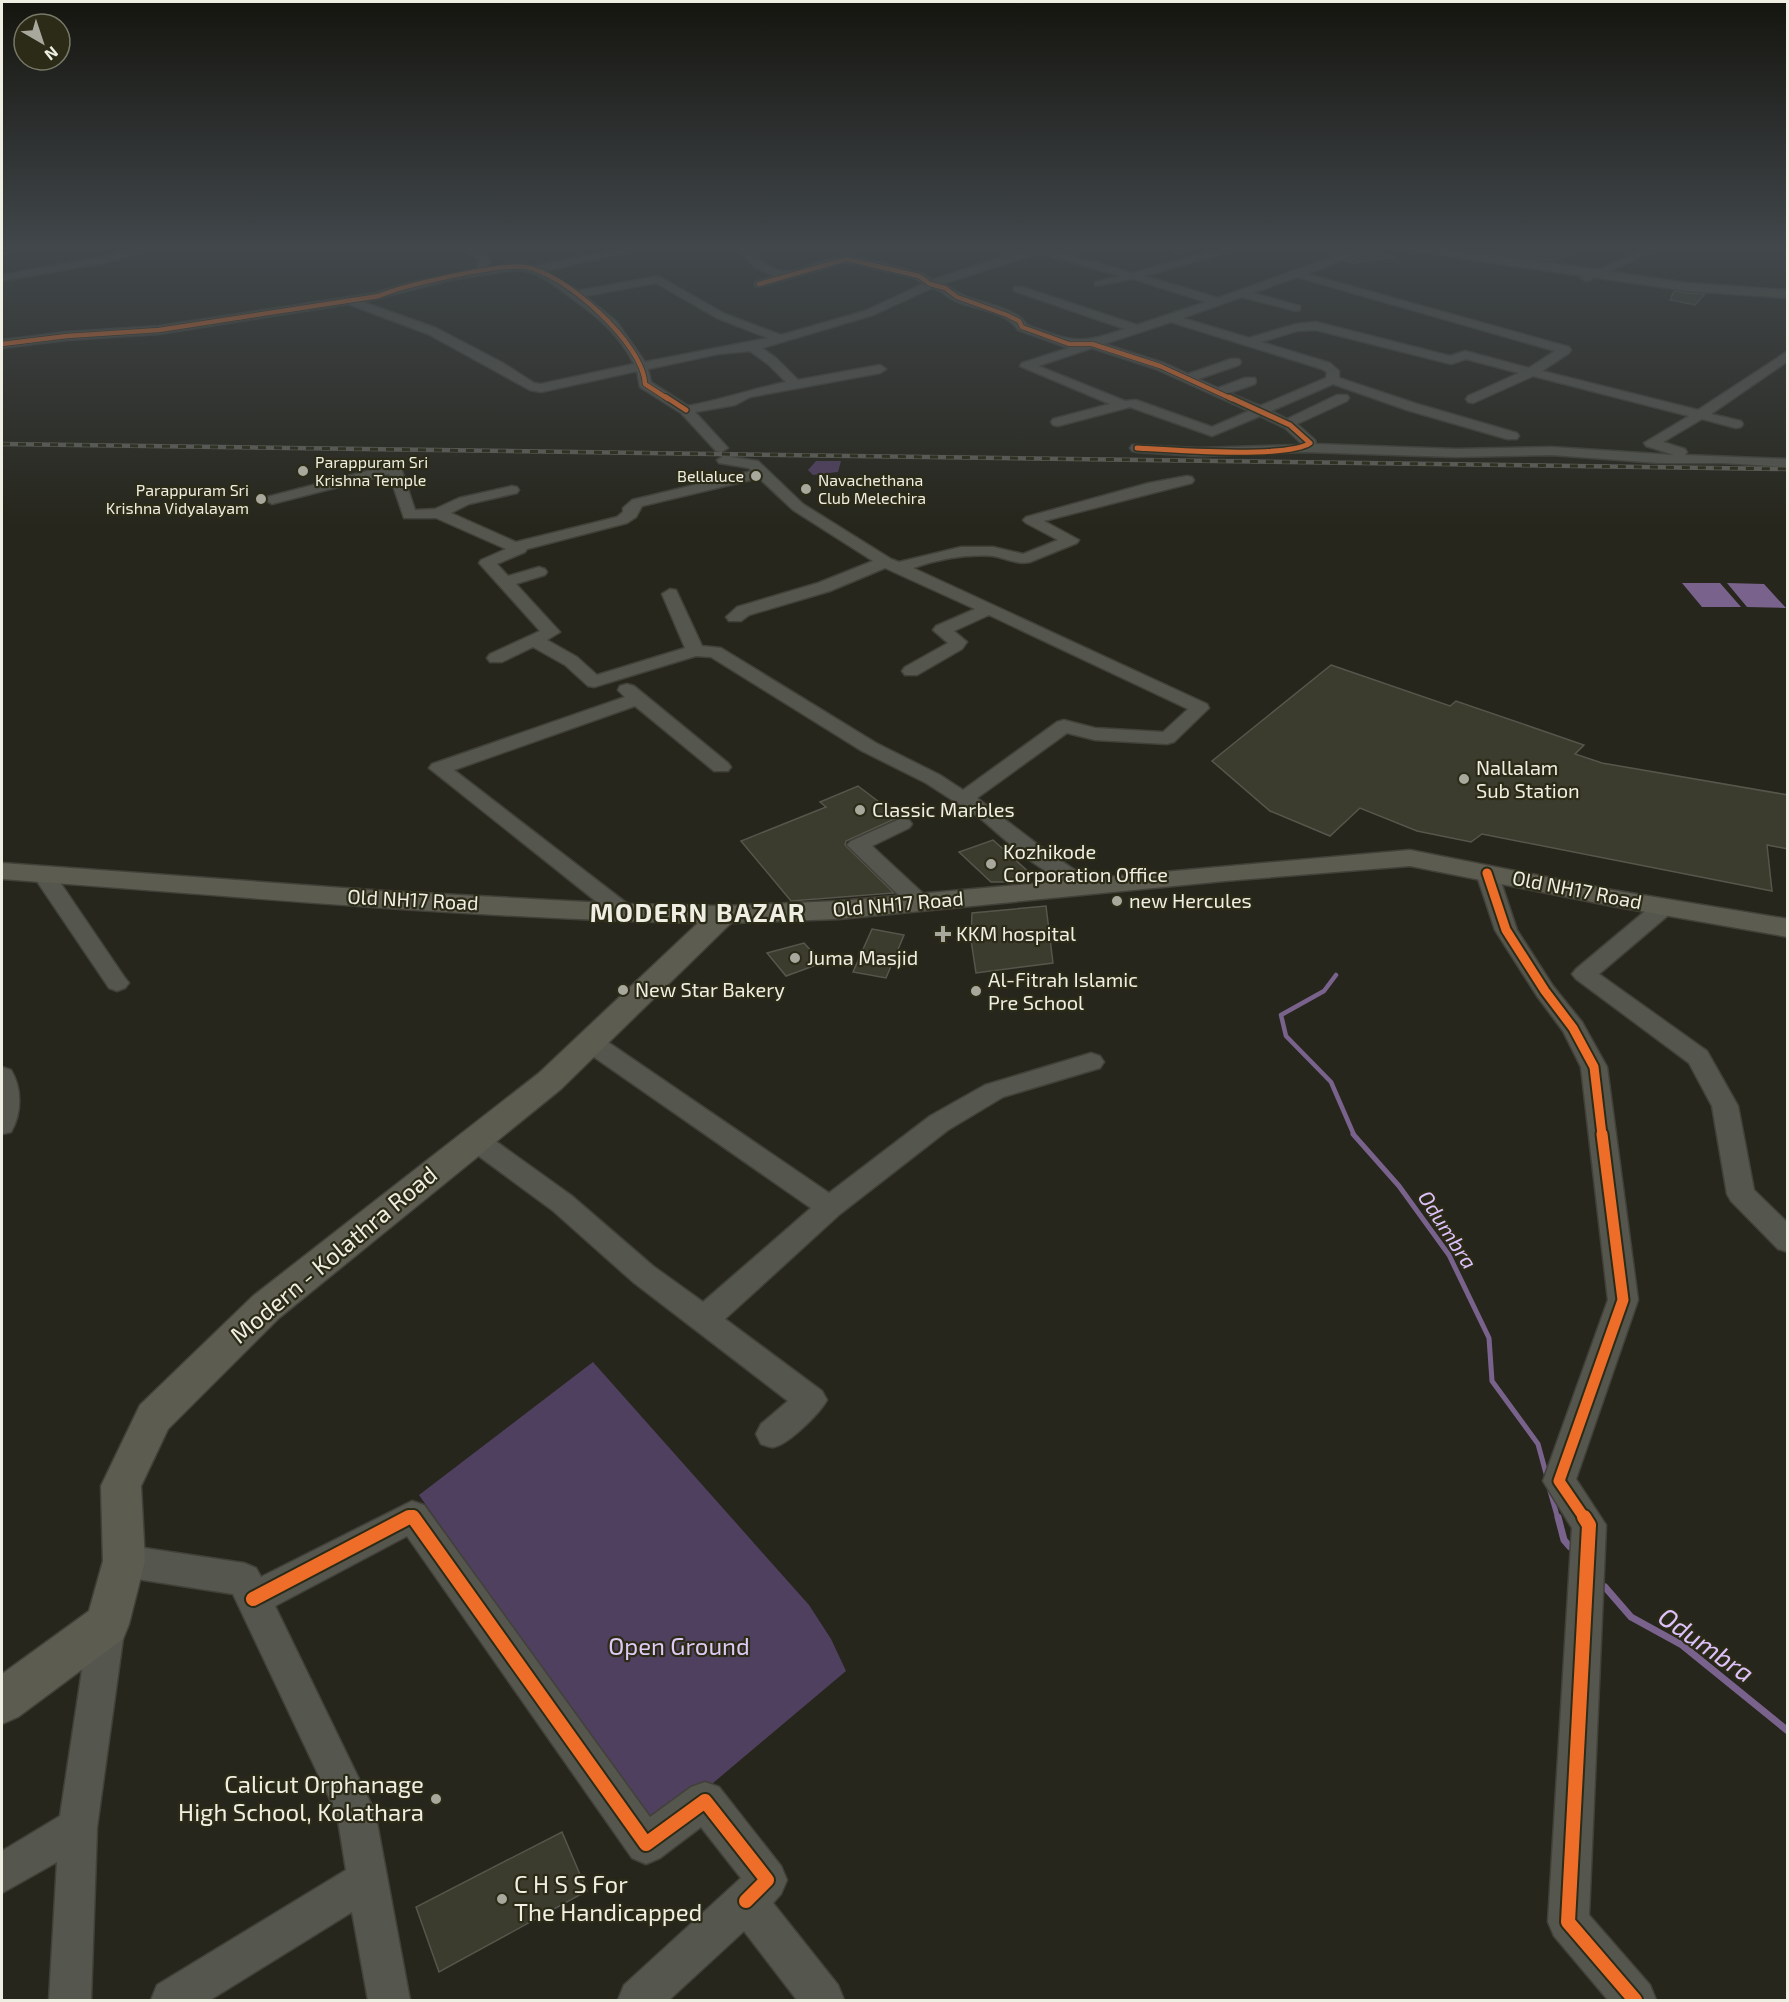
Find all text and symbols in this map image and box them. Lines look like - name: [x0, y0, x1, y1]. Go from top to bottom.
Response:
- north arrow: [12, 12, 72, 72]
- text: N: [41, 43, 62, 65]
- place label: Parappuram Sri Krishna Temple: [315, 452, 428, 489]
- marker: Parappuram Sri Krishna Temple: [296, 464, 310, 478]
- place label: Bellaluce: [677, 466, 744, 485]
- marker: Bellaluce: [749, 469, 763, 483]
- place label: Navachethana Club Melechira: [818, 470, 926, 507]
- place label: Parappuram Sri Krishna Vidyalayam: [106, 480, 249, 517]
- marker: Navachethana Club Melechira: [799, 482, 813, 496]
- marker: Parappuram Sri Krishna Vidyalayam: [254, 492, 268, 506]
- place label: Nallalam Sub Station: [1476, 755, 1580, 802]
- marker: Nallalam Sub Station: [1457, 772, 1471, 786]
- place label: Classic Marbles: [872, 797, 1015, 821]
- marker: Classic Marbles: [853, 803, 867, 817]
- place label: Kozhikode Corporation Office: [1003, 839, 1168, 886]
- marker: Kozhikode Corporation Office: [984, 857, 998, 871]
- street label: Old NH17 Road: [1510, 865, 1644, 913]
- street label: Old NH17 Road: [347, 884, 479, 914]
- street label: Old NH17 Road: [831, 885, 964, 921]
- place label: new Hercules: [1129, 888, 1252, 912]
- marker: new Hercules: [1110, 894, 1124, 908]
- district label: MODERN BAZAR: [590, 896, 806, 927]
- place label: KKM hospital: [956, 921, 1076, 945]
- marker: KKM hospital: [934, 925, 952, 943]
- place label: Juma Masjid: [807, 945, 918, 969]
- marker: Juma Masjid: [788, 951, 802, 965]
- place label: Al-Fitrah Islamic Pre School: [988, 967, 1138, 1014]
- place label: New Star Bakery: [635, 977, 785, 1001]
- marker: New Star Bakery: [616, 983, 630, 997]
- marker: Al-Fitrah Islamic Pre School: [969, 984, 983, 998]
- street label: Modern - Kolathra Road: [224, 1159, 442, 1349]
- water label: Odumbra: [1414, 1185, 1483, 1273]
- water label: Odumbra: [1653, 1600, 1761, 1688]
- park label: Open Ground: [608, 1631, 750, 1660]
- place label: Calicut Orphanage High School, Kolathara: [178, 1769, 424, 1826]
- marker: Calicut Orphanage High School, Kolathara: [429, 1792, 443, 1806]
- place label: C H S S For The Handicapped: [514, 1869, 702, 1926]
- marker: C H S S For The Handicapped: [495, 1892, 509, 1906]

